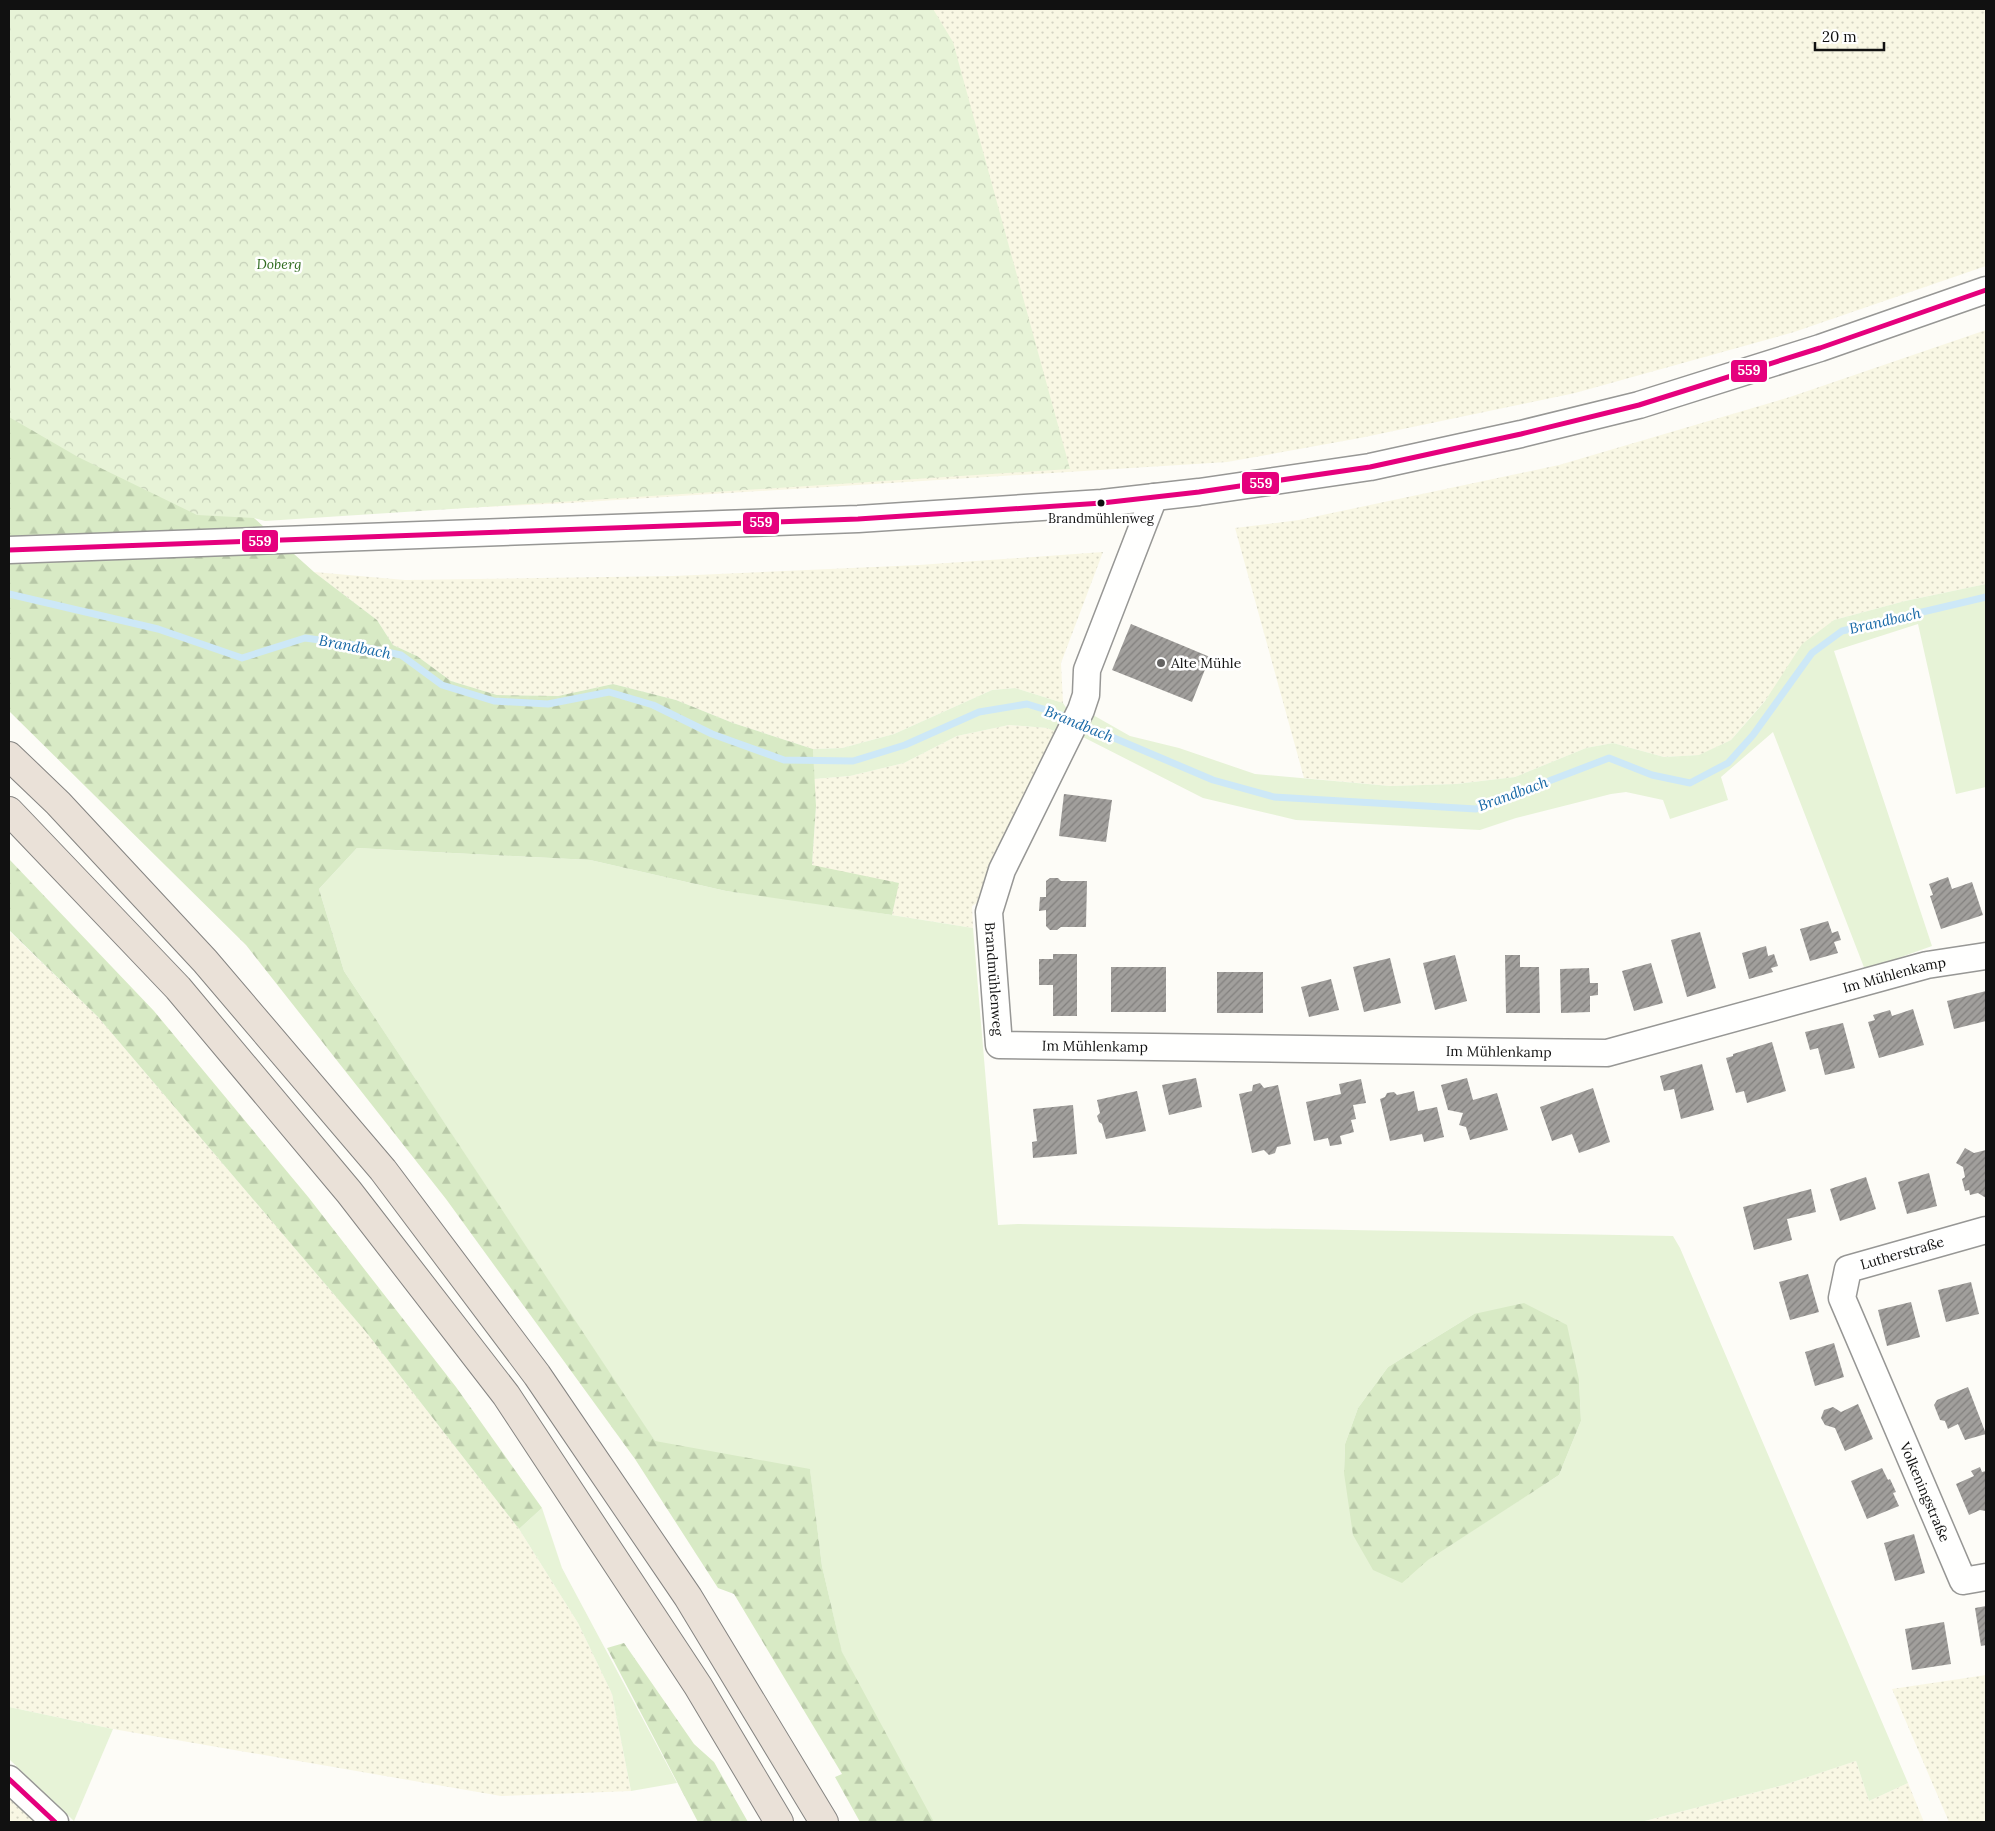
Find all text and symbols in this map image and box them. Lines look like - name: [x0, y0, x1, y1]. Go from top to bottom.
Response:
- scale bar: [1815, 20, 1884, 52]
- text: 20 m: [1822, 27, 1857, 46]
- park label: Doberg: [256, 255, 302, 273]
- line badge: 559: [1730, 359, 1768, 383]
- text: 559: [1737, 361, 1761, 379]
- line badge: 559: [1241, 471, 1280, 495]
- text: 559: [1249, 474, 1273, 492]
- marker: Brandmühlenweg: [1096, 498, 1106, 508]
- place label: Brandmühlenweg: [1048, 510, 1155, 527]
- line badge: 559: [742, 511, 780, 535]
- text: 559: [749, 513, 773, 531]
- line badge: 559: [241, 529, 279, 553]
- text: 559: [248, 532, 272, 550]
- water label: Brandbach: [1847, 603, 1923, 638]
- water label: Brandbach: [317, 630, 393, 663]
- place label: Alte Mühle: [1170, 654, 1242, 672]
- marker: Alte Mühle: [1155, 657, 1167, 669]
- water label: Brandbach: [1042, 701, 1117, 746]
- water label: Brandbach: [1475, 772, 1551, 815]
- street label: Brandmühlenweg: [981, 922, 1007, 1037]
- street label: Im Mühlenkamp: [1841, 953, 1947, 997]
- street label: Im Mühlenkamp: [1042, 1037, 1148, 1056]
- street label: Im Mühlenkamp: [1446, 1042, 1552, 1061]
- street label: Lutherstraße: [1858, 1232, 1946, 1274]
- street label: Volkeningstraße: [1895, 1439, 1954, 1545]

